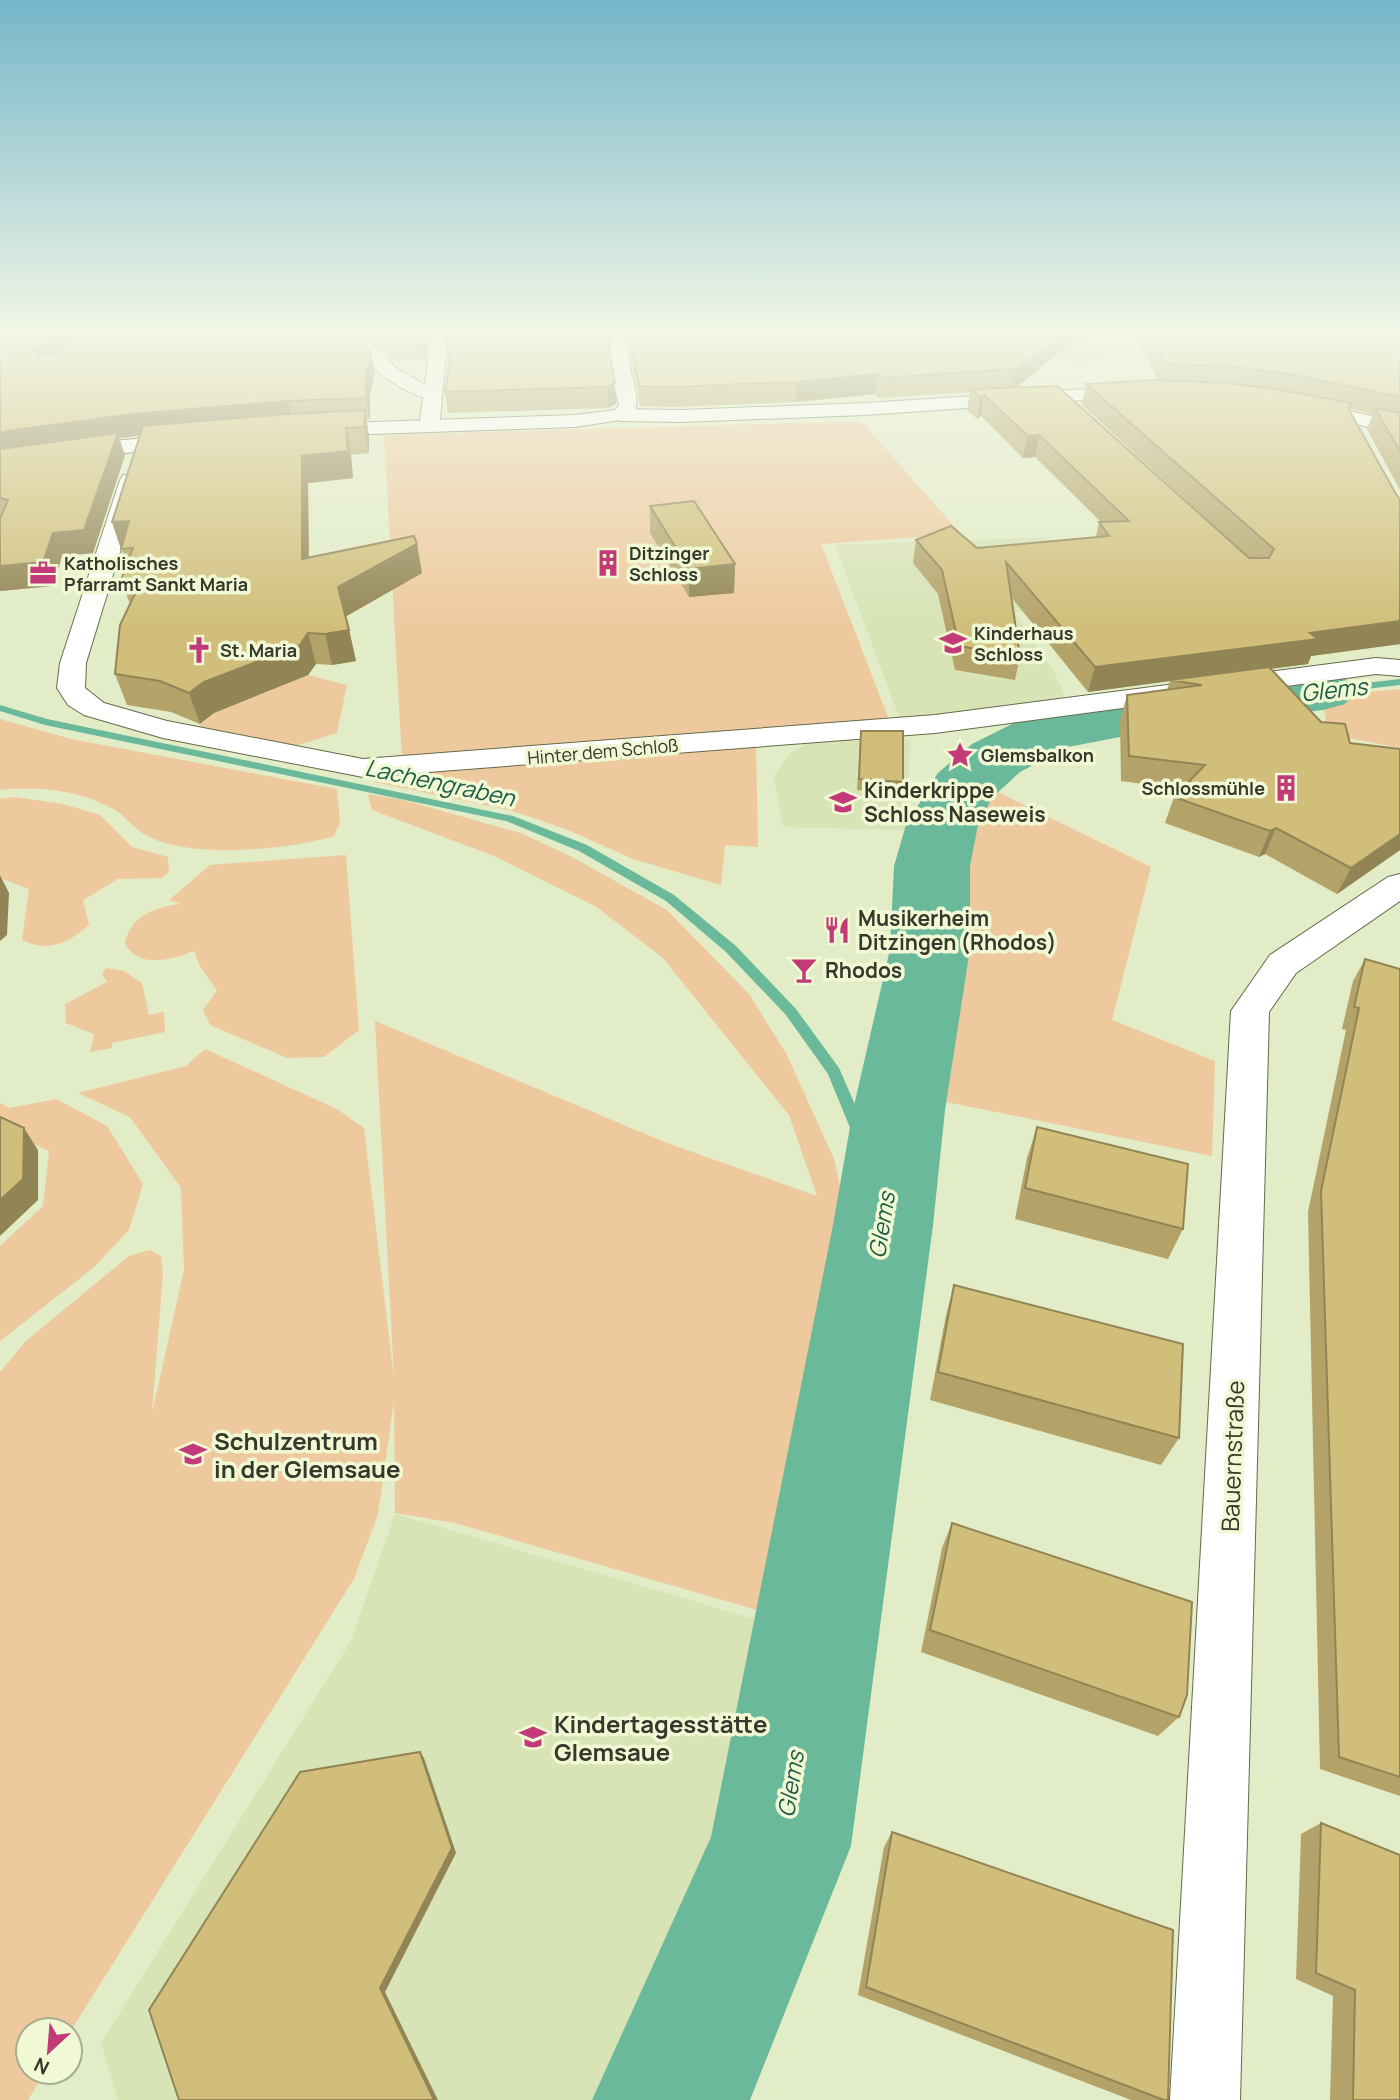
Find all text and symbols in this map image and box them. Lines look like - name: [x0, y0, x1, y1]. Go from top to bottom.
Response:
- place label: Ditzinger Schloss: [629, 541, 709, 586]
- building icon: Ditzinger Schloss: [593, 548, 623, 578]
- place label: Katholisches Pfarramt Sankt Maria: [64, 551, 248, 596]
- office icon: Katholisches Pfarramt Sankt Maria: [28, 558, 58, 588]
- place label: Kinderhaus Schloss: [974, 621, 1074, 666]
- school or university icon: Kinderhaus Schloss: [938, 628, 968, 658]
- church icon: St. Maria: [184, 635, 214, 665]
- place label: St. Maria: [220, 638, 297, 662]
- water label: Glems: [1299, 669, 1371, 708]
- street label: Hinter dem Schloß: [526, 732, 680, 770]
- place icon: Glemsbalkon: [945, 740, 975, 770]
- place label: Glemsbalkon: [981, 743, 1094, 767]
- water label: Lachengraben: [362, 751, 519, 814]
- building icon: Schlossmühle: [1271, 773, 1301, 803]
- place label: Kinderkrippe Schloss Naseweis: [864, 776, 1046, 828]
- place label: Schlossmühle: [1142, 776, 1265, 800]
- school or university icon: Kinderkrippe Schloss Naseweis: [828, 787, 858, 817]
- place label: Musikerheim Ditzingen (Rhodos): [858, 904, 1056, 956]
- restaurant icon: Musikerheim Ditzingen (Rhodos): [822, 915, 852, 945]
- bar icon: Rhodos: [789, 955, 819, 985]
- place label: Rhodos: [825, 956, 902, 984]
- water label: Glems: [860, 1188, 902, 1260]
- street label: Bauernstraße: [1213, 1380, 1251, 1532]
- place label: Schulzentrum in der Glemsaue: [214, 1424, 400, 1485]
- school or university icon: Schulzentrum in der Glemsaue: [178, 1439, 208, 1469]
- place label: Kindertagesstätte Glemsaue: [554, 1707, 767, 1768]
- school or university icon: Kindertagesstätte Glemsaue: [518, 1722, 548, 1752]
- water label: Glems: [769, 1747, 811, 1819]
- north arrow: [14, 2016, 84, 2086]
- text: N: [30, 2052, 53, 2081]

